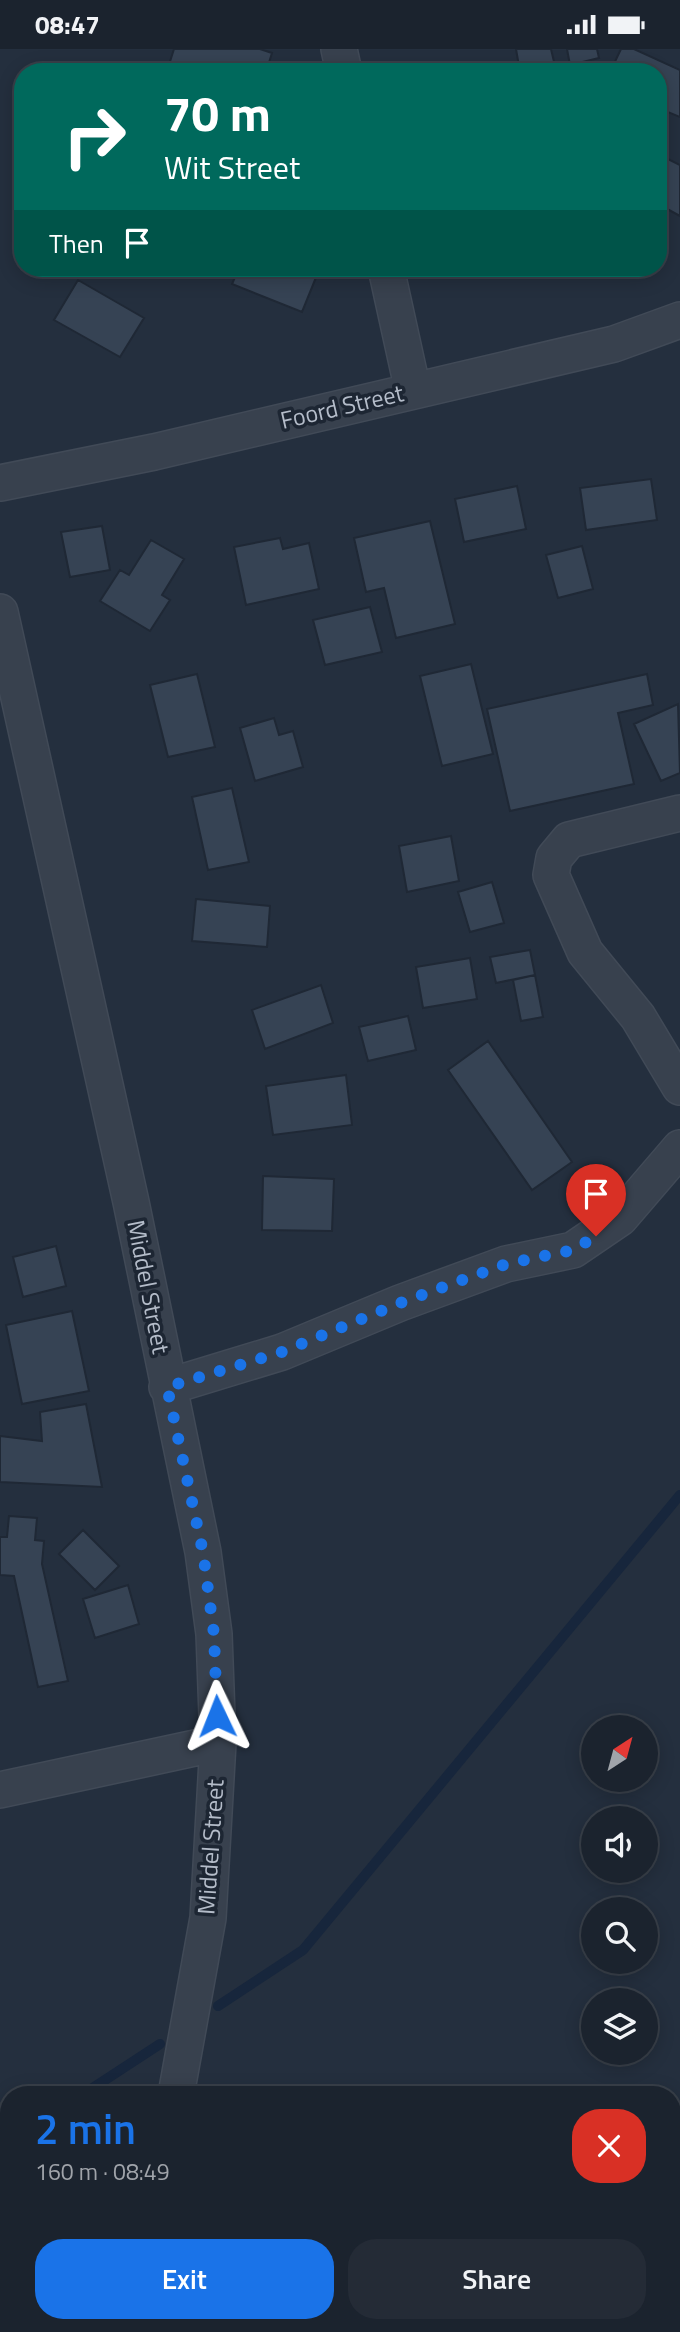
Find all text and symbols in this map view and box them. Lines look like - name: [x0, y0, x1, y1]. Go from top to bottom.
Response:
- text: 08:47: [35, 5, 100, 44]
- text: 70 m: [164, 75, 271, 150]
- icon: right: [49, 91, 140, 182]
- text: Wit Street: [164, 143, 300, 191]
- text: Then: [49, 224, 104, 263]
- icon: arrive: [118, 224, 156, 262]
- street label: Foord Street: [277, 374, 407, 438]
- pin: [566, 1164, 626, 1236]
- icon: arrive: [577, 1175, 615, 1213]
- street label: Middel Street: [118, 1217, 180, 1357]
- position arrow: [180, 1679, 254, 1753]
- north arrow: [581, 1715, 658, 1792]
- map controls: [581, 1715, 658, 2065]
- street label: Middel Street: [187, 1777, 233, 1916]
- button: sound: [581, 1806, 658, 1883]
- button: search: [581, 1897, 658, 1974]
- button: layers: [581, 1988, 658, 2065]
- text: 2 min: [35, 2096, 136, 2160]
- button: close: [572, 2109, 646, 2183]
- text: 160 m · 08:49: [35, 2154, 170, 2189]
- button: Exit: [35, 2239, 334, 2319]
- button: Share: [348, 2239, 646, 2319]

